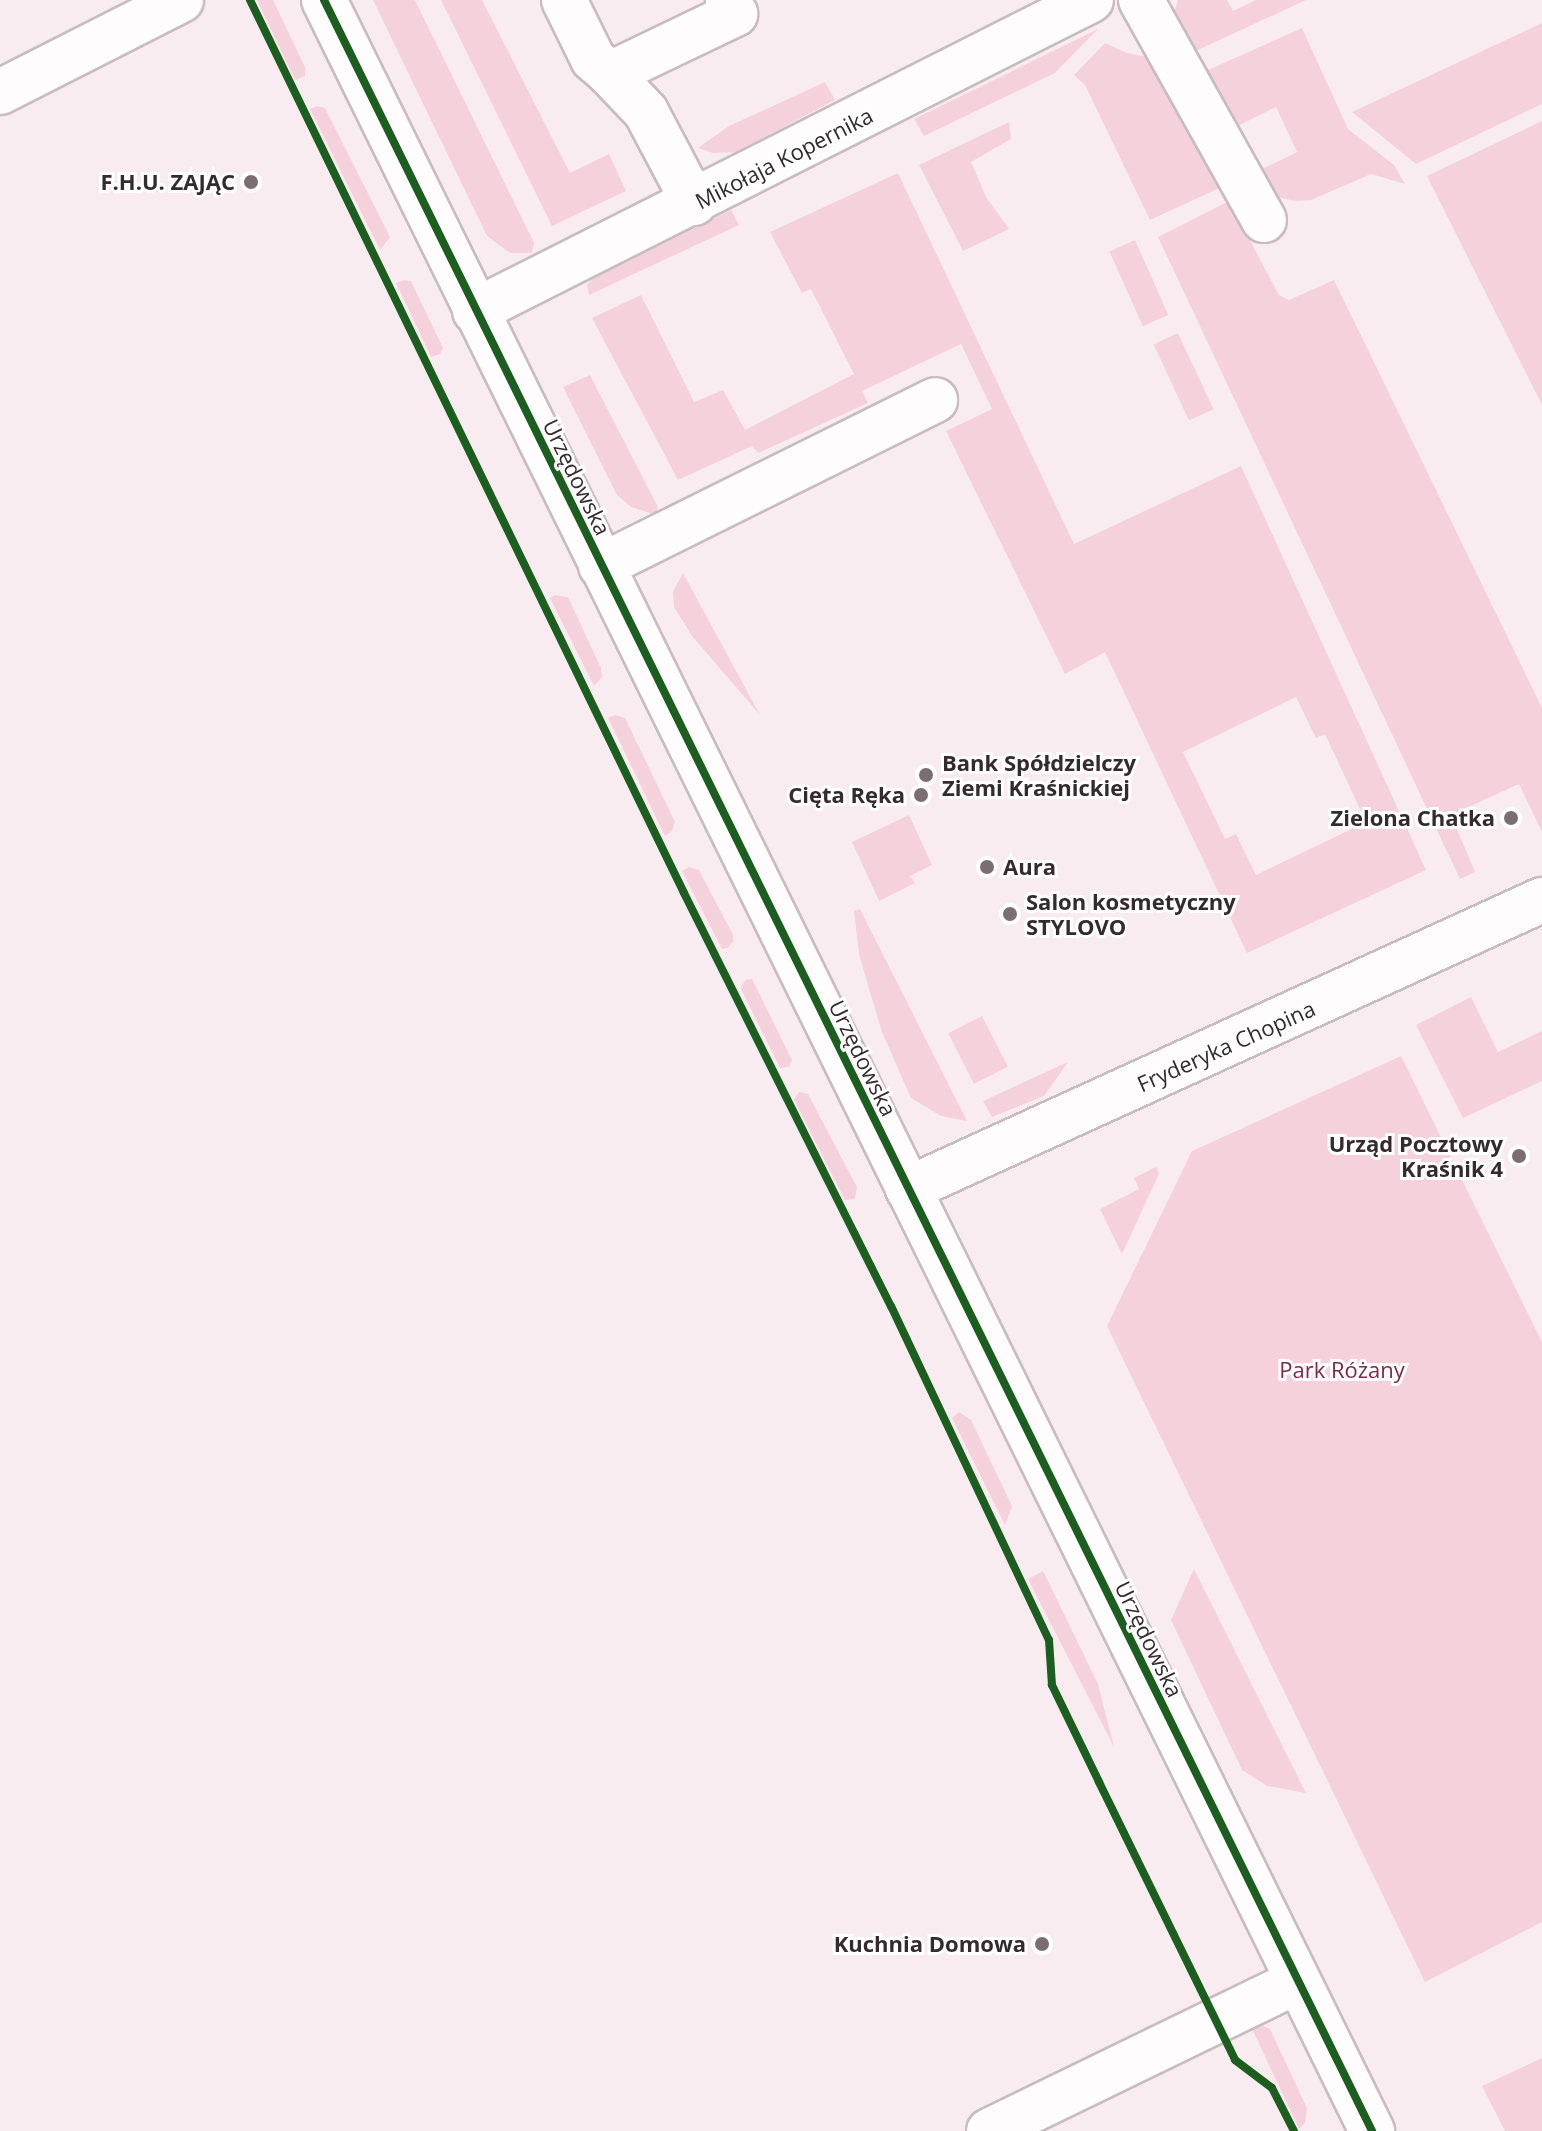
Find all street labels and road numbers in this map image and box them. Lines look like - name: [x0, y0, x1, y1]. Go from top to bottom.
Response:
- street label: Mikołaja Kopernika: [691, 102, 877, 214]
- street label: Urzędowska: [538, 415, 616, 539]
- street label: Fryderyka Chopina: [1133, 995, 1319, 1097]
- street label: Urzędowska: [824, 996, 902, 1120]
- street label: Urzędowska: [1110, 1577, 1188, 1701]

